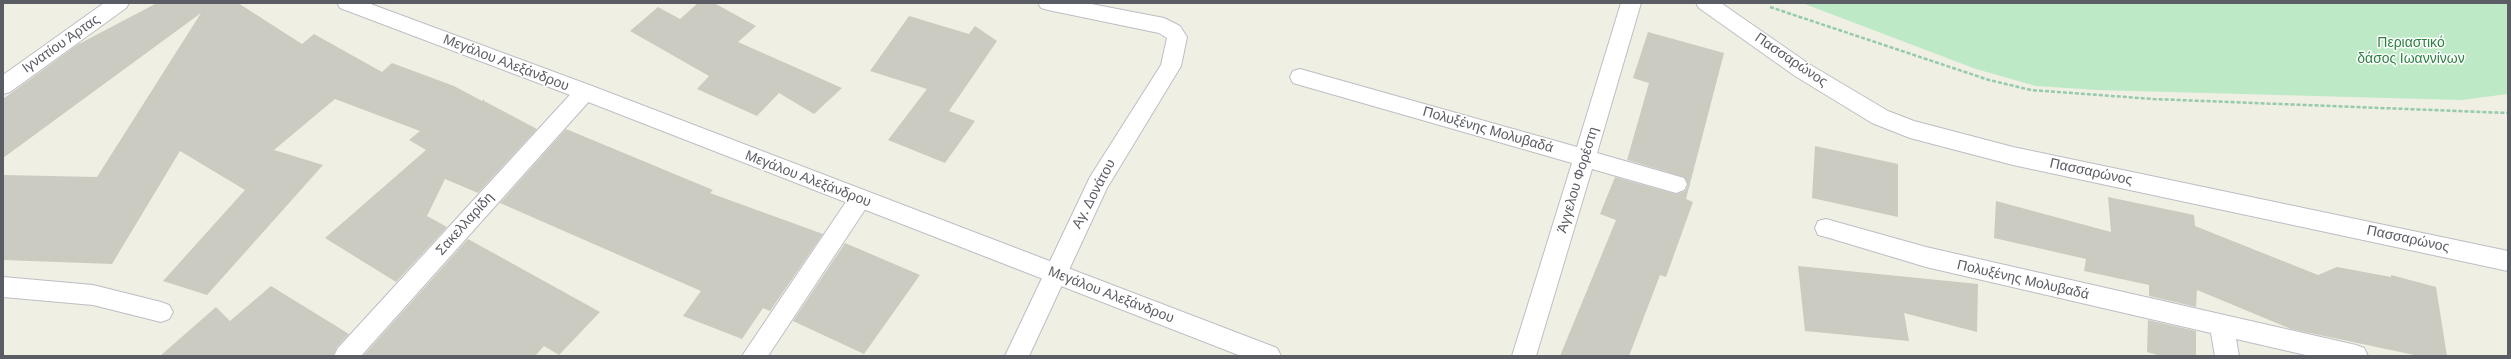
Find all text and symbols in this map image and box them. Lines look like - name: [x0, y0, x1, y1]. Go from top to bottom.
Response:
- street label: Ιγνατίου Άρτας: [19, 11, 103, 77]
- street label: Πασσαρώνος: [1751, 30, 1831, 90]
- street label: Μεγάλου Αλεξάνδρου: [441, 31, 571, 95]
- park label: Περιαστικό δάσος Ιωαννίνων: [2357, 35, 2465, 68]
- street label: Πολυξένης Μολυβαδά: [1421, 103, 1555, 157]
- street label: Άγγελου Φορέστη: [1554, 125, 1602, 235]
- street label: Μεγάλου Αλεξάνδρου: [743, 147, 873, 211]
- street label: Πασσαρώνος: [2048, 155, 2134, 189]
- street label: Αγ. Δονάτου: [1069, 156, 1119, 232]
- street label: Σακελλαρίδη: [432, 189, 498, 259]
- street label: Πασσαρώνος: [2365, 222, 2451, 256]
- street label: Πολυξένης Μολυβαδά: [1955, 257, 2091, 303]
- street label: Μεγάλου Αλεξάνδρου: [1046, 263, 1176, 327]

